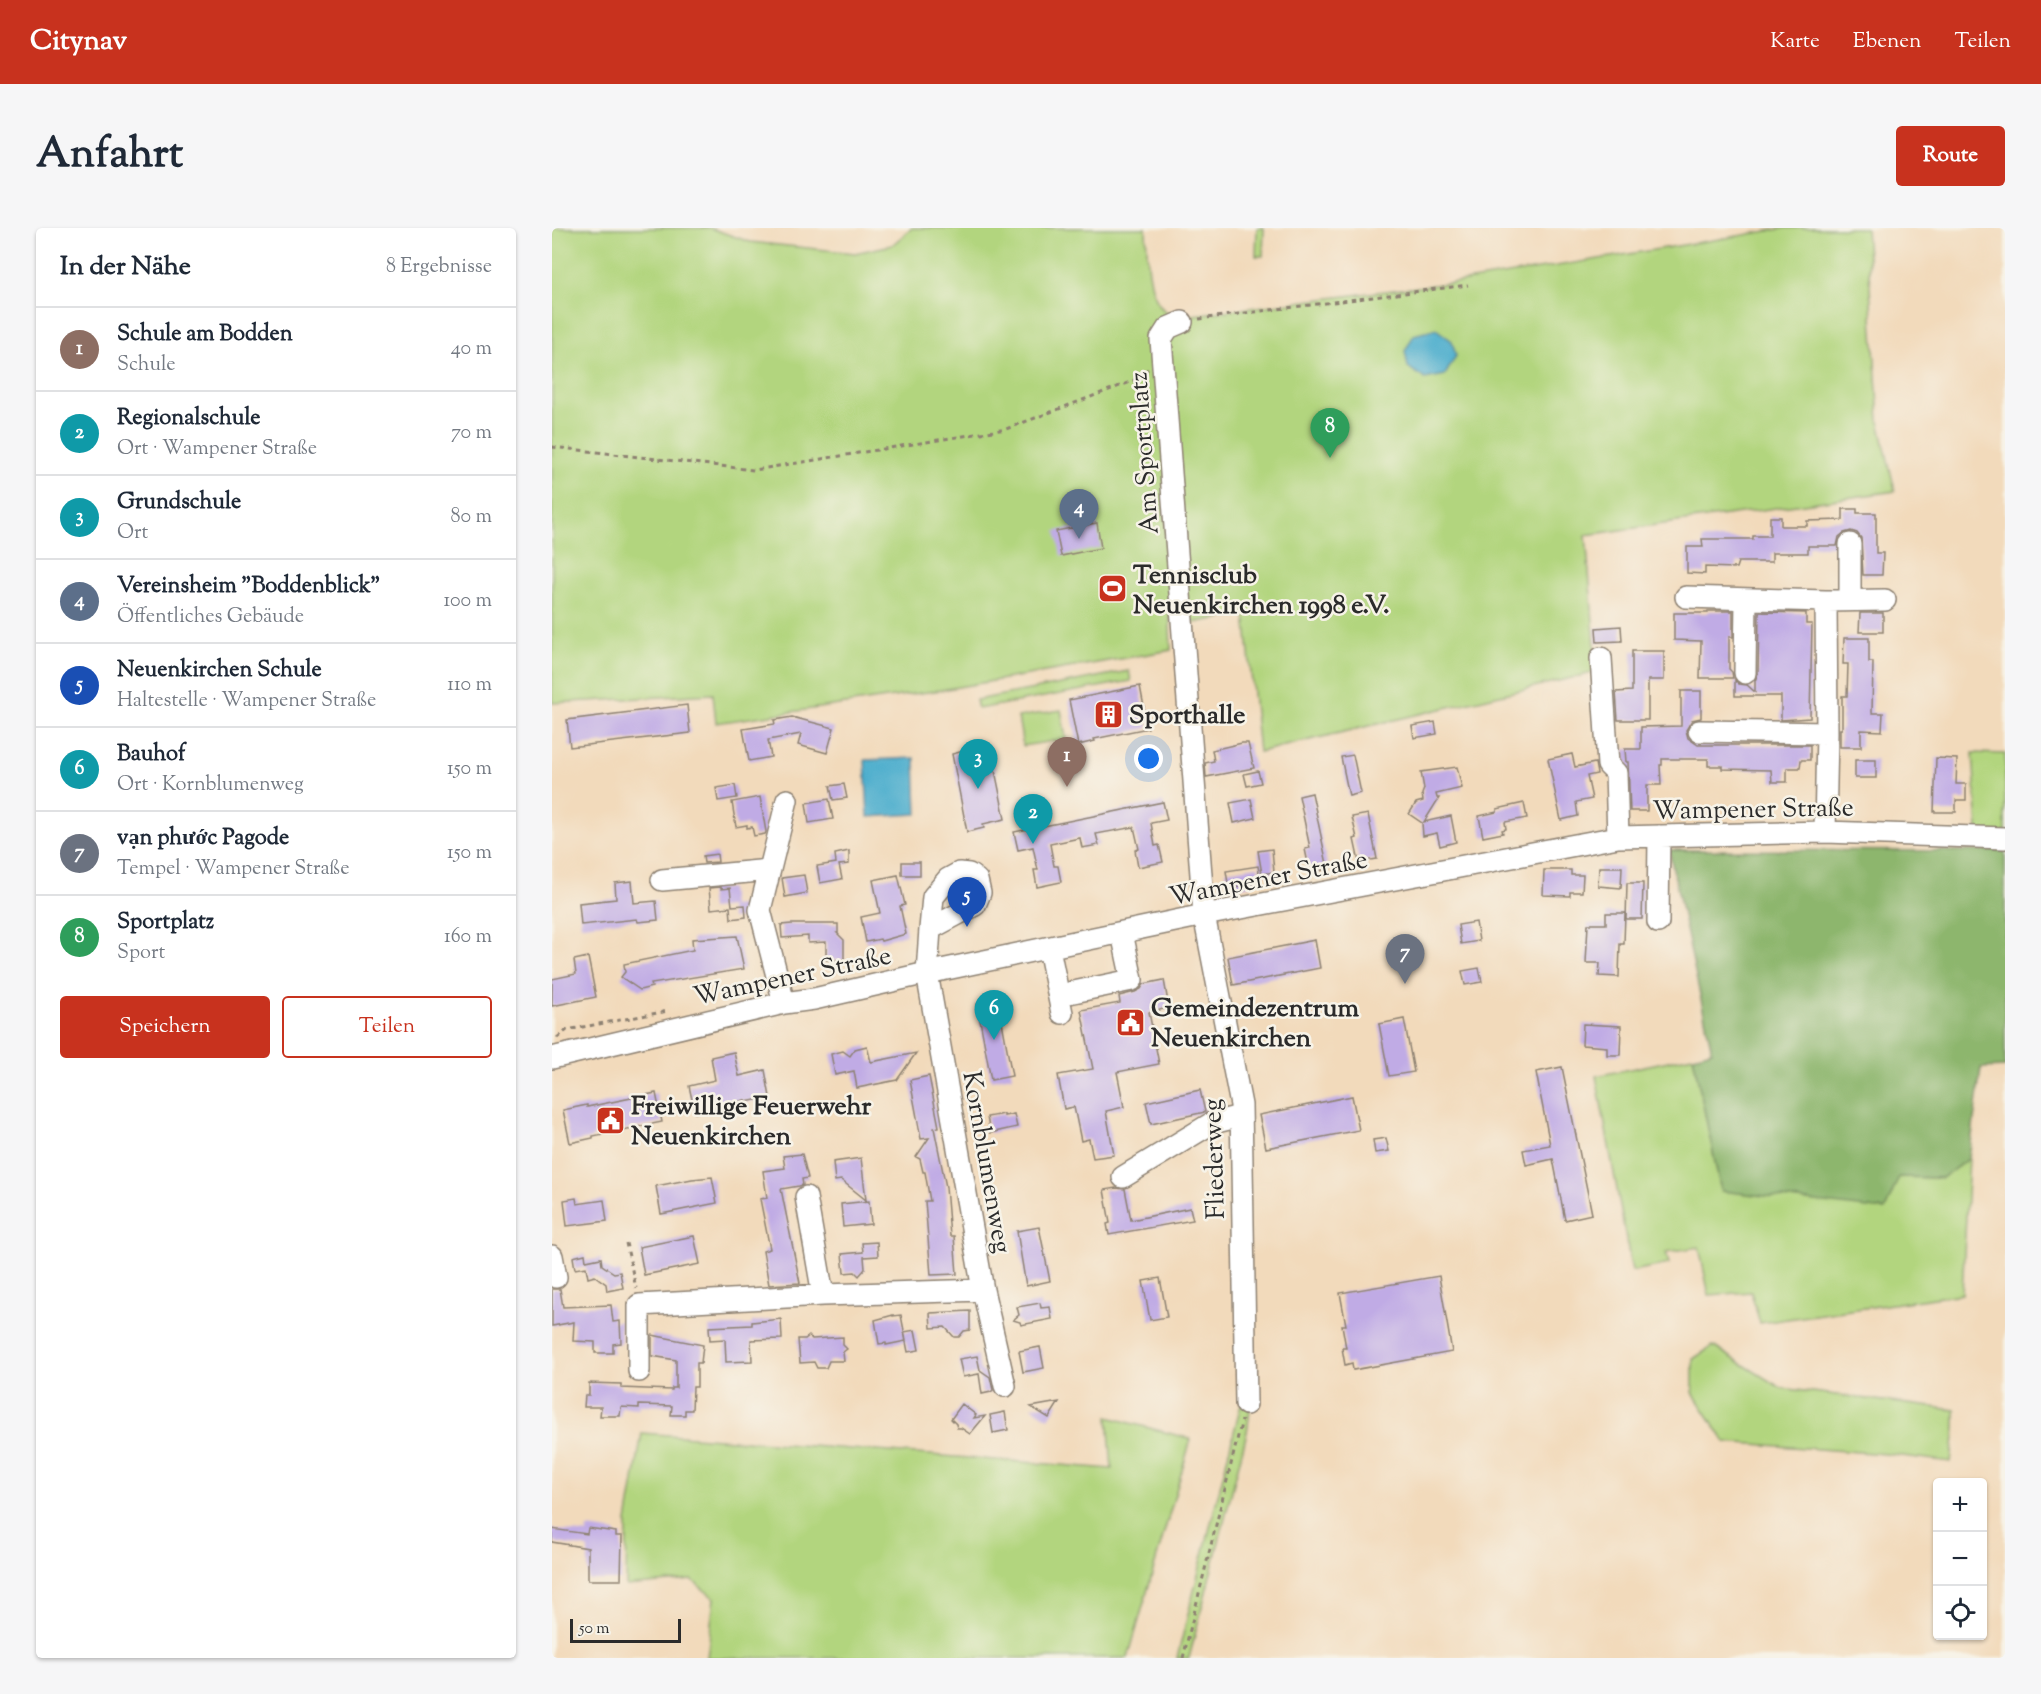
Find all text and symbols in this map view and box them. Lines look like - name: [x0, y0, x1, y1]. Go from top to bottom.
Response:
- text: Citynav: [30, 22, 127, 62]
- text: Karte: [1770, 27, 1820, 57]
- text: Ebenen: [1853, 27, 1921, 57]
- text: Teilen: [1954, 27, 2011, 57]
- text: Anfahrt: [36, 126, 183, 186]
- button: Route: [1896, 126, 2005, 186]
- text: In der Nähe: [60, 249, 191, 286]
- text: 8 Ergebnisse: [386, 253, 492, 282]
- text: Schule am Bodden: [117, 319, 293, 351]
- text: 1: [76, 335, 83, 364]
- text: 40 m: [451, 335, 492, 364]
- text: Schule: [117, 351, 176, 380]
- street label: Am Sportplatz: [1121, 370, 1170, 535]
- text: Regionalschule: [117, 403, 261, 435]
- pin: 8: [1310, 408, 1350, 458]
- text: 2: [75, 419, 84, 448]
- text: 70 m: [451, 419, 492, 448]
- text: Ort · Wampener Straße: [117, 435, 317, 464]
- text: Grundschule: [117, 487, 241, 519]
- pin: 4: [1060, 490, 1098, 539]
- text: 3: [75, 503, 84, 532]
- text: 80 m: [451, 503, 492, 532]
- text: Ort: [117, 519, 148, 548]
- place label: Tennisclub Neuenkirchen 1998 e.V.: [1133, 558, 1390, 625]
- text: Vereinsheim "Boddenblick": [117, 571, 380, 603]
- sports icon: Tennisclub Neuenkirchen 1998 e.V.: [1096, 573, 1128, 605]
- text: 4: [74, 587, 85, 616]
- text: 100 m: [443, 587, 492, 616]
- text: Öffentliches Gebäude: [117, 603, 304, 632]
- text: Neuenkirchen Schule: [117, 655, 322, 687]
- text: 5: [76, 671, 83, 700]
- text: 110 m: [447, 671, 492, 700]
- text: Haltestelle · Wampener Straße: [117, 687, 376, 716]
- building icon: Sporthalle: [1092, 698, 1124, 730]
- place label: Sporthalle: [1129, 698, 1245, 735]
- pin: 1: [1048, 738, 1086, 787]
- text: Bauhof: [117, 739, 186, 771]
- pin: 3: [958, 740, 998, 789]
- your location: [1134, 744, 1163, 773]
- text: 6: [75, 755, 84, 784]
- text: 150 m: [447, 755, 492, 784]
- text: Ort · Kornblumenweg: [117, 771, 304, 800]
- street label: Wampener Straße: [1652, 790, 1854, 831]
- pin: 2: [1014, 794, 1052, 844]
- text: vạn phước Pagode: [117, 823, 289, 855]
- text: 7: [74, 839, 85, 868]
- text: 150 m: [447, 839, 492, 868]
- street label: Wampener Straße: [1166, 842, 1371, 917]
- text: Tempel · Wampener Straße: [117, 855, 349, 884]
- pin: 5: [948, 878, 986, 927]
- text: Sportplatz: [117, 907, 214, 939]
- text: 8: [75, 923, 85, 952]
- text: 160 m: [444, 923, 492, 952]
- pin: 7: [1386, 934, 1424, 984]
- street label: Wampener Straße: [690, 938, 895, 1016]
- text: Sport: [117, 939, 165, 968]
- pin: 6: [974, 990, 1014, 1040]
- place label: Gemeindezentrum Neuenkirchen: [1151, 991, 1359, 1058]
- button: Speichern: [60, 996, 270, 1058]
- button: Teilen: [282, 996, 492, 1058]
- public building icon: Gemeindezentrum Neuenkirchen: [1114, 1006, 1146, 1038]
- street label: Kornblumenweg: [951, 1068, 1020, 1256]
- place label: Freiwillige Feuerwehr Neuenkirchen: [631, 1089, 872, 1156]
- street label: Fliederweg: [1195, 1098, 1236, 1220]
- public building icon: Freiwillige Feuerwehr Neuenkirchen: [594, 1104, 626, 1136]
- map controls: [1933, 1478, 1987, 1640]
- button: +: [1933, 1478, 1987, 1532]
- button: −: [1933, 1532, 1987, 1586]
- button: locate: [1933, 1586, 1987, 1640]
- scale bar: [570, 1616, 681, 1644]
- text: 50 m: [579, 1618, 610, 1641]

